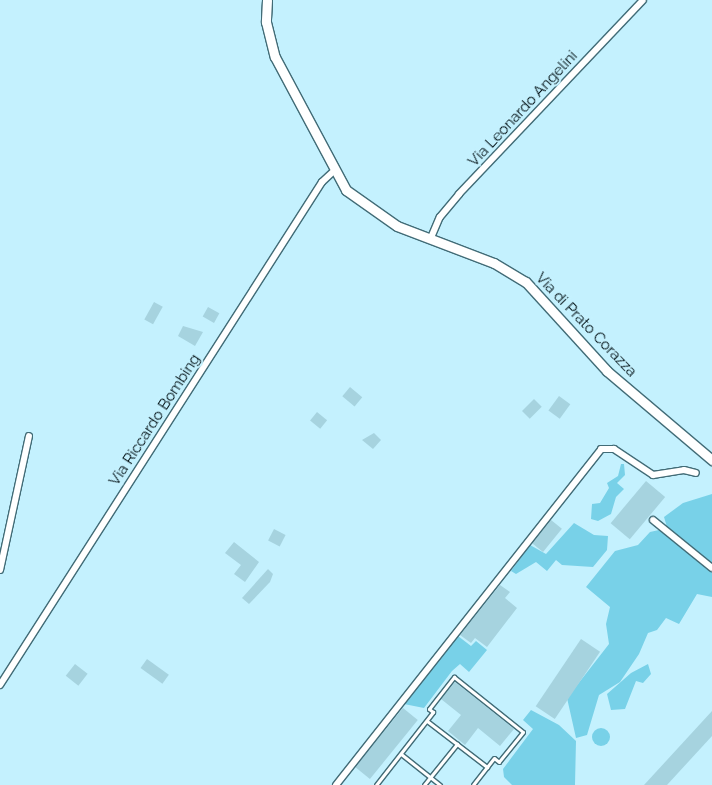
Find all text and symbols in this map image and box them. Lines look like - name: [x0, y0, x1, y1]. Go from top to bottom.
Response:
- street label: Via Leonardo Angelini: [465, 47, 581, 171]
- street label: Via di Prato Corazza: [532, 269, 640, 381]
- street label: Via Riccardo Bombing: [106, 351, 204, 489]

